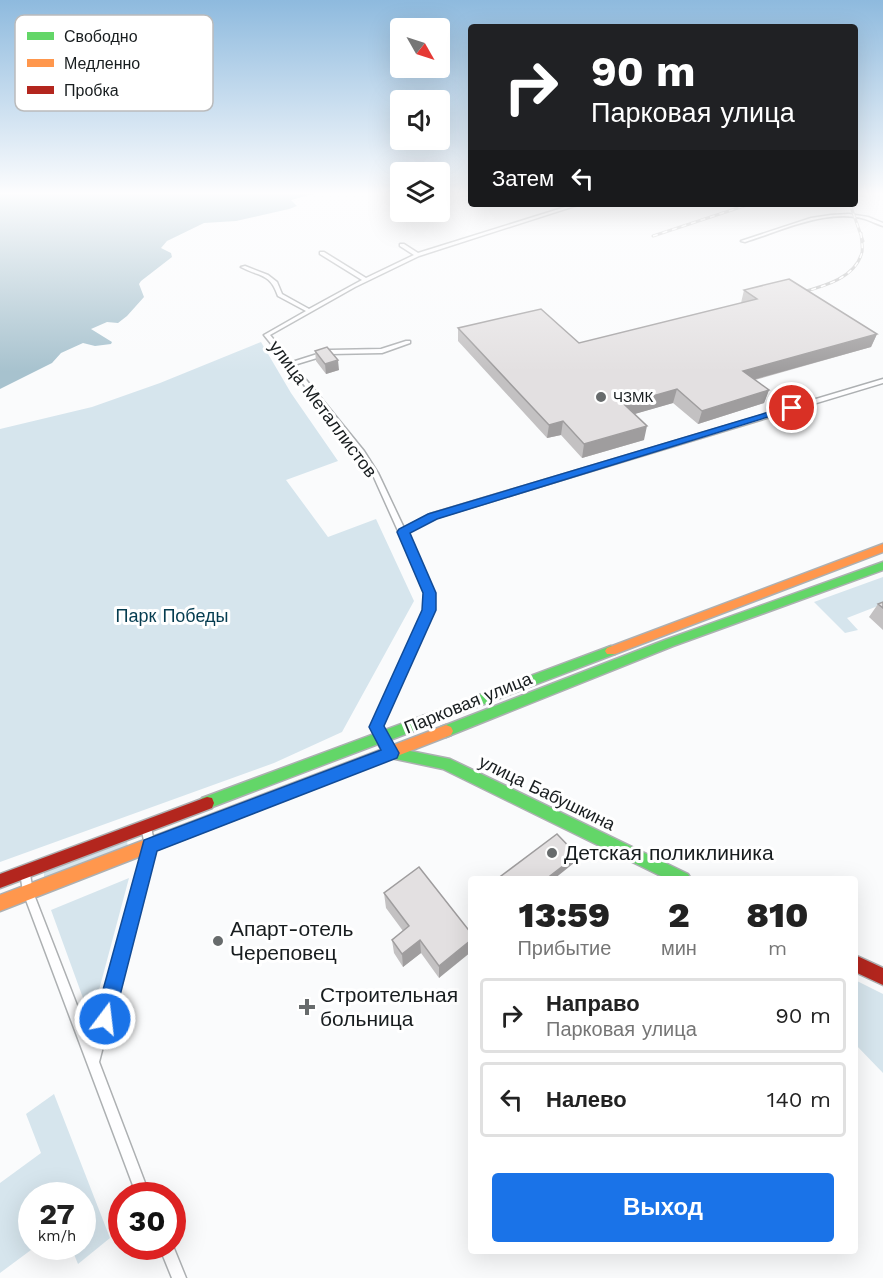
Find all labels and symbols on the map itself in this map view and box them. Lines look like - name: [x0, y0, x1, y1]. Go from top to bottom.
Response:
- legend: [15, 15, 213, 111]
- north arrow: [390, 18, 450, 78]
- text: Свободно: [64, 27, 138, 46]
- text: Медленно: [64, 54, 140, 73]
- text: Пробка: [64, 81, 119, 100]
- street label: улица Металлистов: [265, 336, 382, 481]
- pin: [766, 382, 817, 433]
- place label: ЧЗМК: [613, 388, 654, 406]
- marker: ЧЗМК: [594, 390, 608, 404]
- park label: Парк Победы: [115, 605, 229, 626]
- street label: Парковая улица: [401, 667, 536, 738]
- street label: улица Бабушкина: [476, 751, 620, 835]
- place label: Детская поликлиника: [564, 840, 774, 865]
- marker: Детская поликлиника: [545, 846, 559, 860]
- place label: Апарт-отель Череповец: [230, 916, 353, 965]
- marker: Апарт-отель Череповец: [211, 934, 225, 948]
- place label: Строительная больница: [320, 982, 458, 1031]
- position arrow: [73, 987, 137, 1051]
- marker: Строительная больница: [298, 998, 316, 1016]
- speed limit sign: 30: [108, 1182, 186, 1260]

